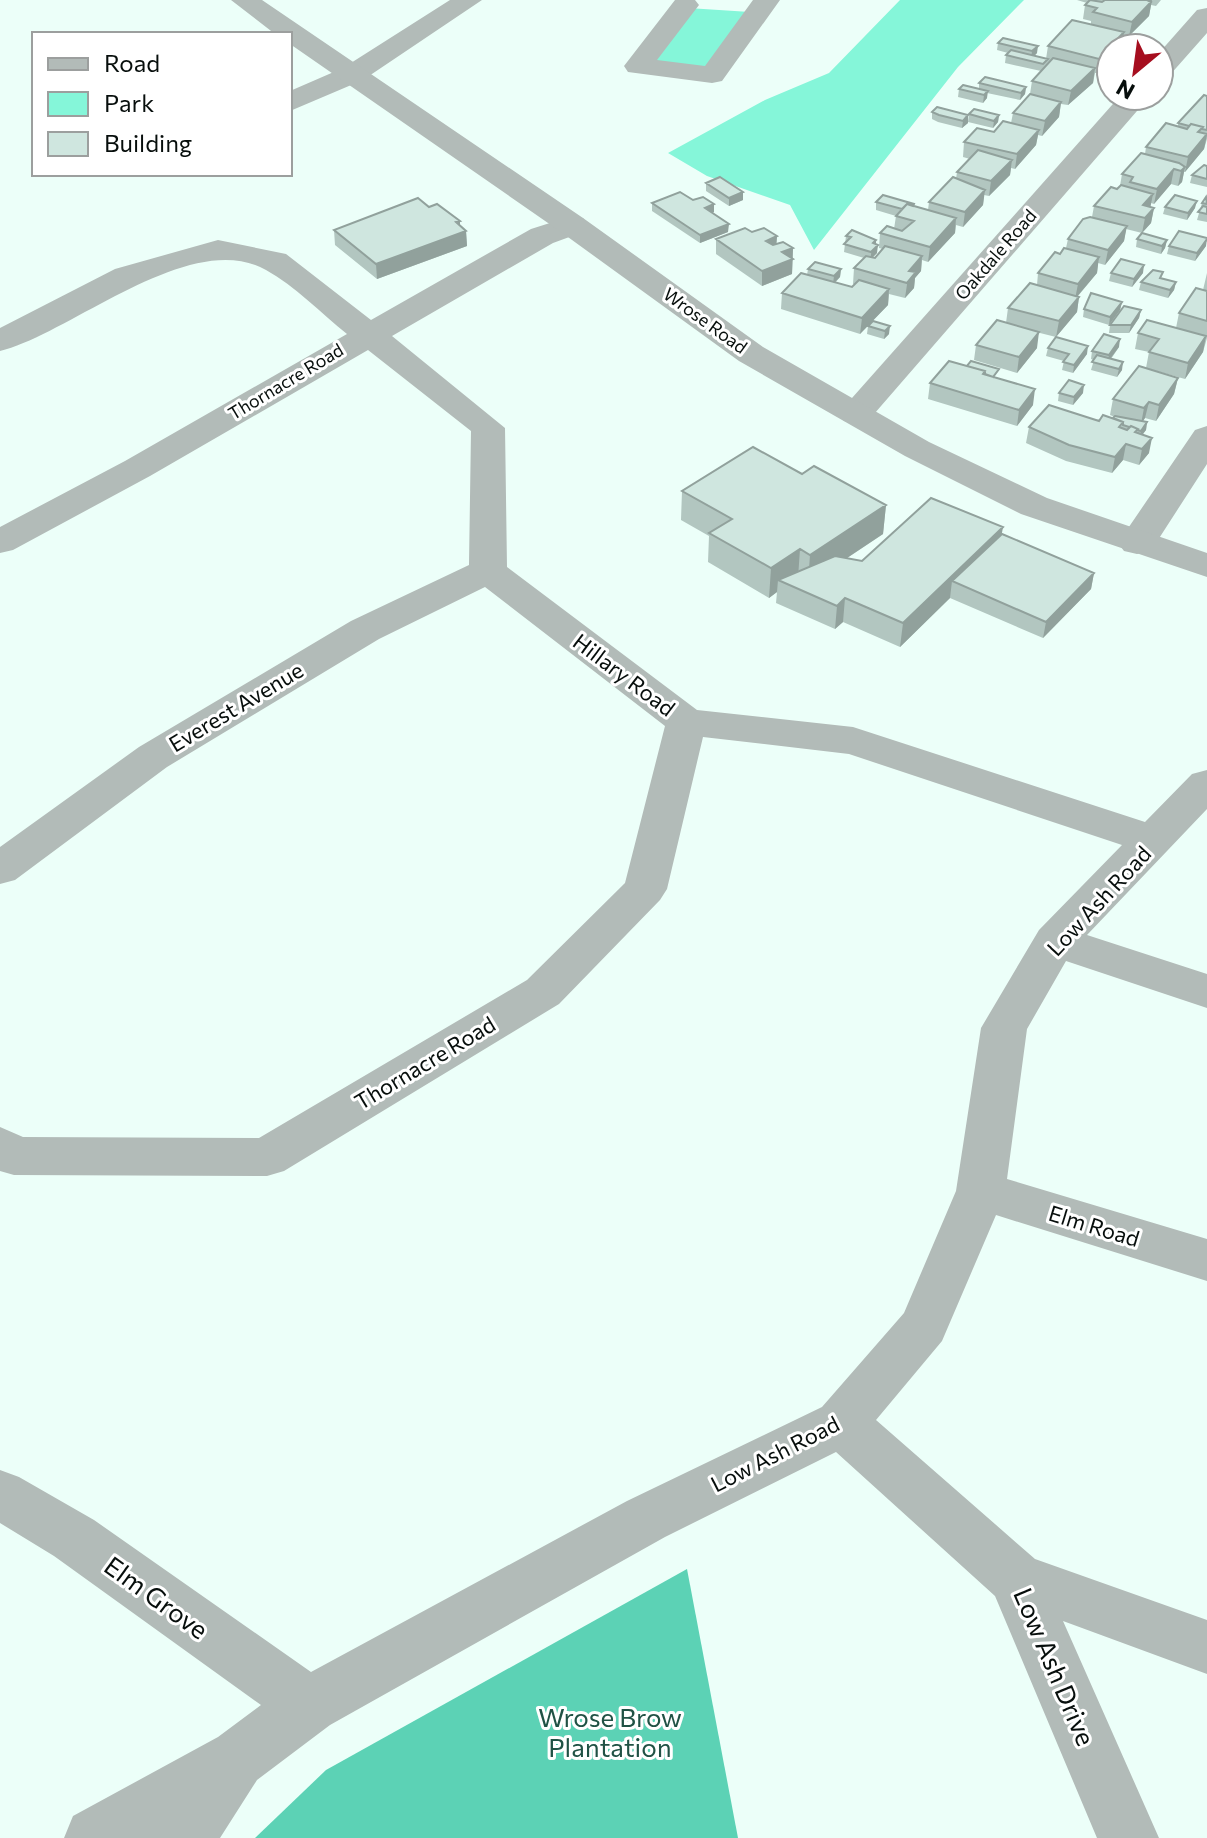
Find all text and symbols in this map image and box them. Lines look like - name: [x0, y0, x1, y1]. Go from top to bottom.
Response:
- legend: [32, 32, 292, 176]
- north arrow: [1095, 32, 1175, 112]
- text: Road: [104, 48, 160, 77]
- text: N: [1111, 74, 1139, 106]
- text: Park: [104, 88, 154, 117]
- text: Building: [104, 128, 192, 157]
- street label: Oakdale Road: [950, 205, 1041, 304]
- street label: Wrose Road: [659, 282, 752, 358]
- street label: Thornacre Road: [224, 338, 347, 424]
- street label: Hillary Road: [568, 628, 681, 722]
- street label: Everest Avenue: [164, 656, 308, 757]
- street label: Low Ash Road: [1041, 840, 1156, 961]
- street label: Thornacre Road: [350, 1010, 500, 1115]
- street label: Elm Road: [1046, 1199, 1143, 1252]
- street label: Low Ash Road: [706, 1410, 844, 1497]
- street label: Elm Grove: [99, 1549, 215, 1645]
- street label: Low Ash Drive: [1008, 1583, 1103, 1750]
- park label: Wrose Brow Plantation: [538, 1701, 682, 1762]

